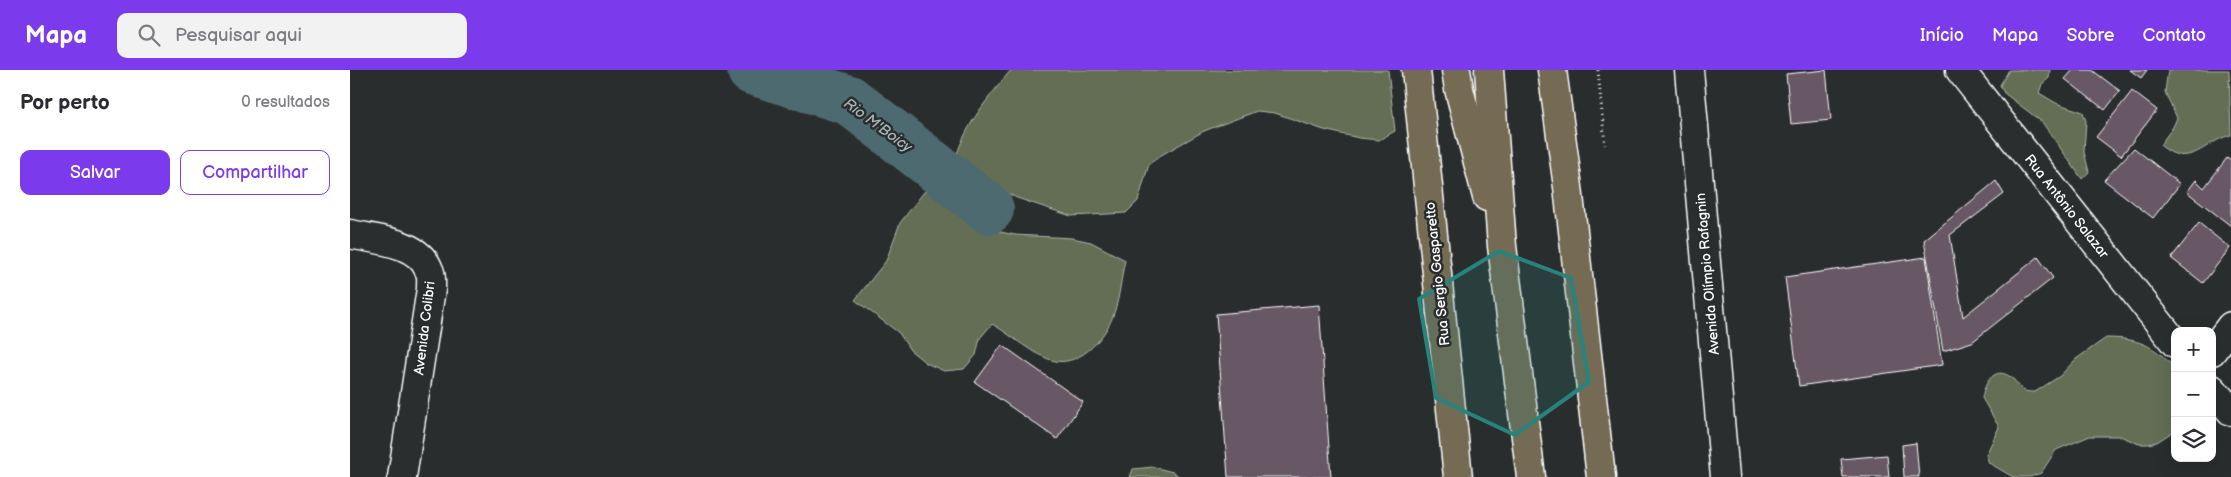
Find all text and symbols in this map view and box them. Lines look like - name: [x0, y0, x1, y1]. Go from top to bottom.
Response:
- search box: [117, 13, 467, 58]
- text: Mapa: [25, 21, 87, 50]
- icon: search: [135, 21, 163, 49]
- text: Pesquisar aqui: [175, 24, 302, 47]
- text: Início: [1920, 25, 1964, 46]
- text: Mapa: [1992, 25, 2038, 46]
- text: Sobre: [2066, 25, 2114, 46]
- text: Contato: [2142, 25, 2206, 46]
- text: Por perto: [20, 90, 110, 115]
- text: 0 resultados: [241, 93, 330, 112]
- water label: Rio M'Boicy: [840, 94, 917, 157]
- button: Salvar: [20, 150, 170, 195]
- button: Compartilhar: [180, 150, 330, 195]
- street label: Rua Antônio Salazar: [2021, 151, 2113, 262]
- street label: Avenida Olímpio Rafagnin: [1692, 192, 1723, 356]
- street label: Rua Sergio Gasparetto: [1421, 201, 1453, 347]
- street label: Avenida Colibri: [410, 280, 439, 376]
- map controls: [2171, 327, 2216, 462]
- button: +: [2171, 327, 2216, 372]
- button: −: [2171, 372, 2216, 417]
- button: layers: [2171, 417, 2216, 462]

